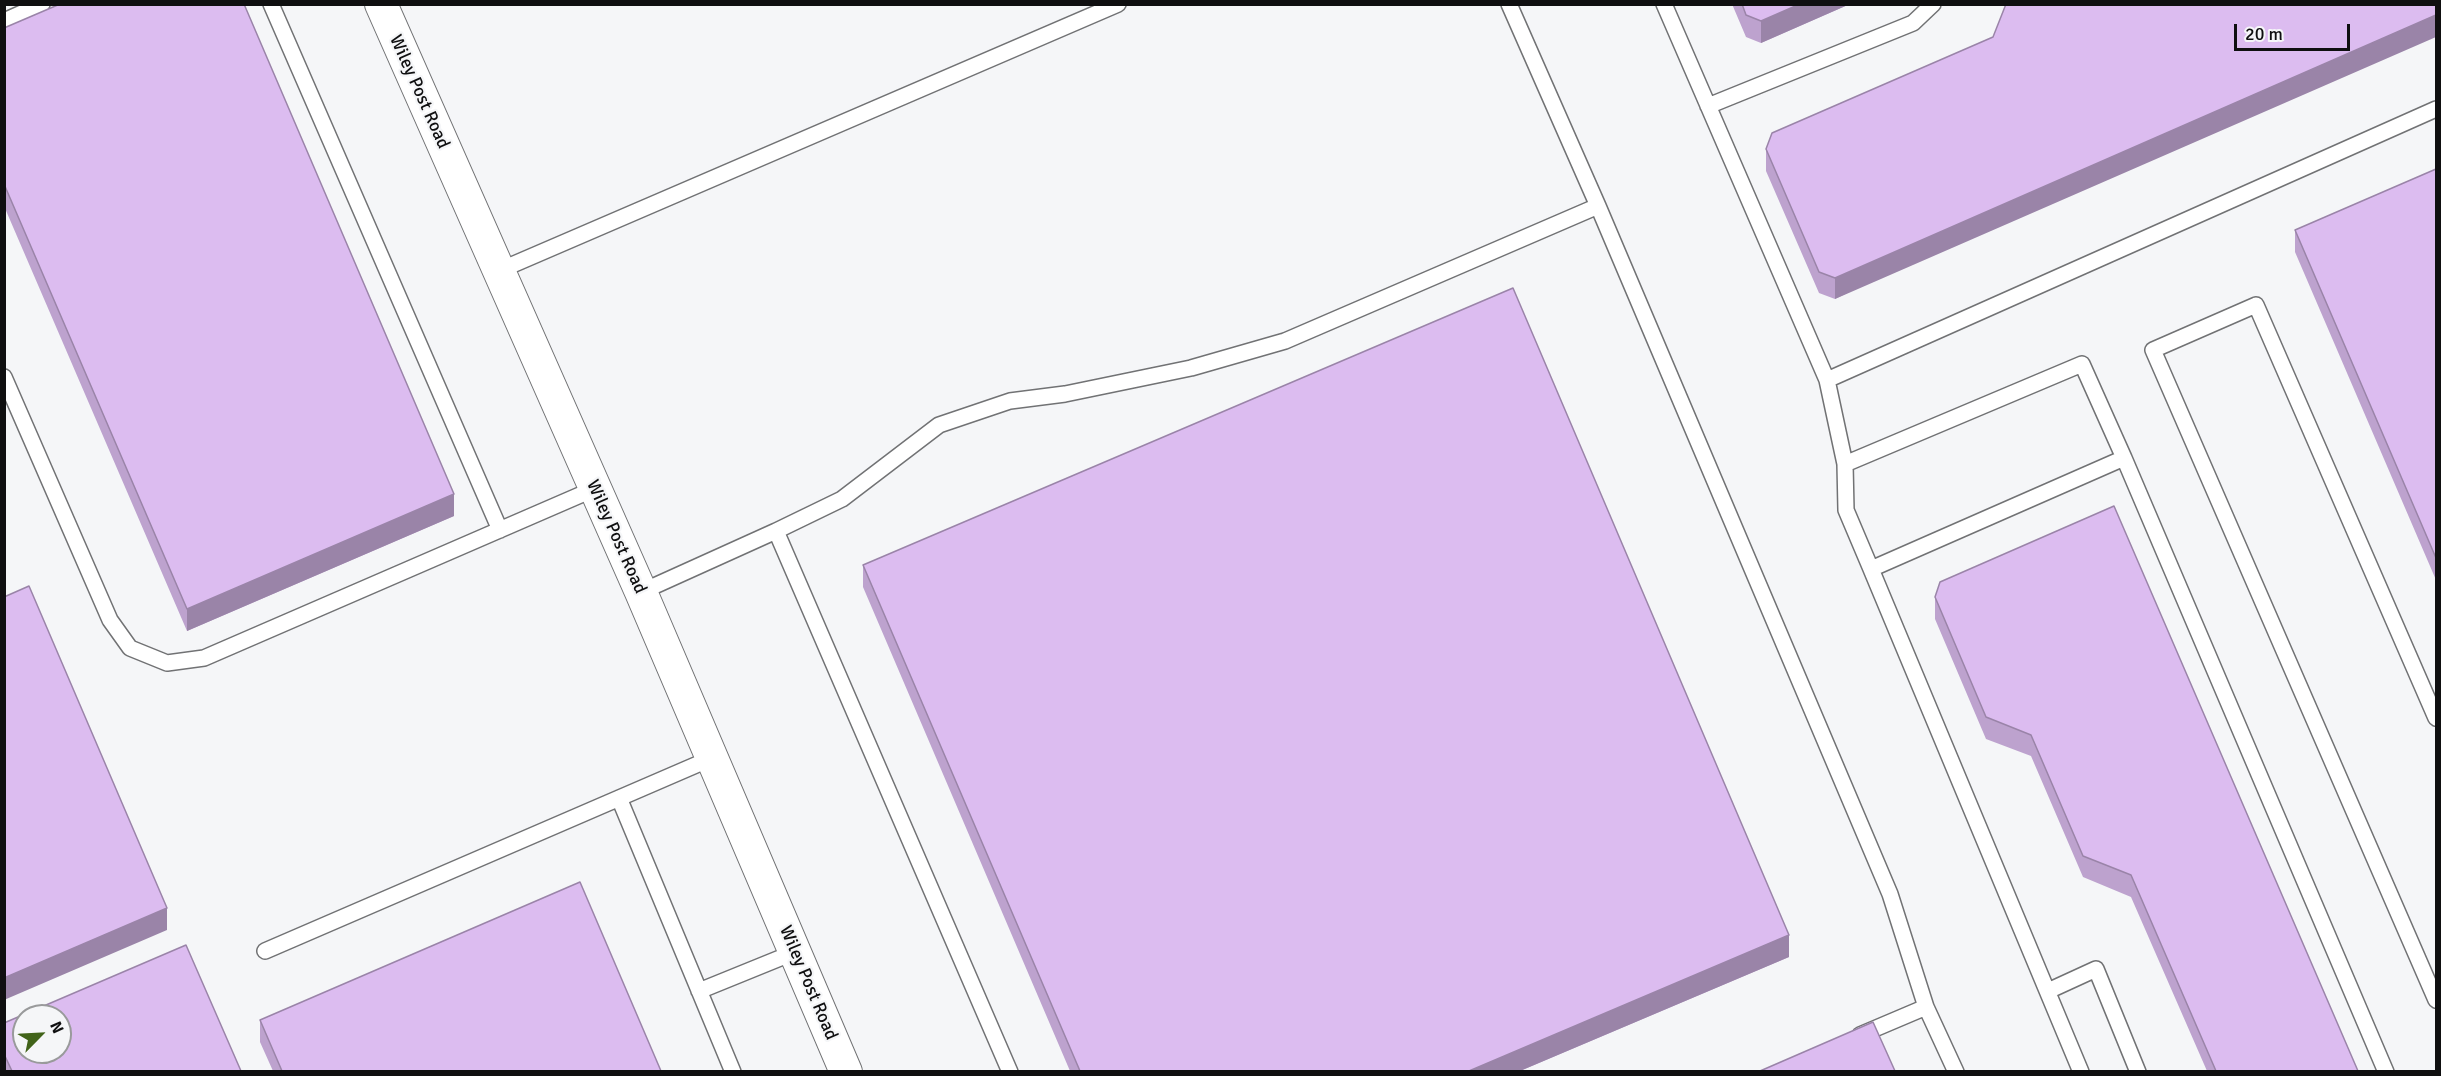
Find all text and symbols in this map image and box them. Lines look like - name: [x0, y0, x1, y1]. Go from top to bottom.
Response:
- scale bar: [2237, 12, 2352, 50]
- text: 20 m: [2245, 23, 2283, 45]
- street label: Wiley Post Road: [384, 32, 454, 152]
- street label: Wiley Post Road: [581, 477, 651, 597]
- street label: Wiley Post Road: [774, 923, 842, 1043]
- north arrow: [12, 1004, 72, 1064]
- text: N: [45, 1018, 68, 1037]

